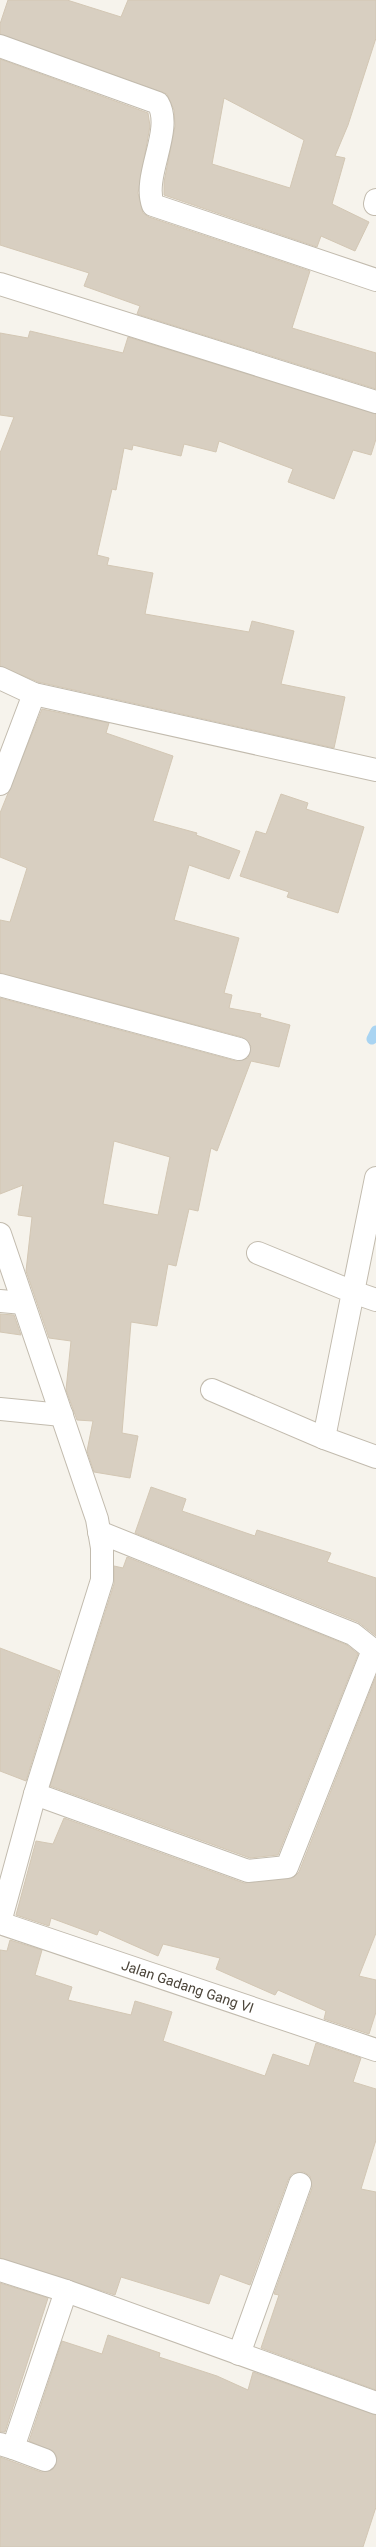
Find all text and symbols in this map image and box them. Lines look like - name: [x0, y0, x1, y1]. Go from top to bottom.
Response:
- street label: Jalan Gadang Gang VI: [119, 1957, 256, 2016]

